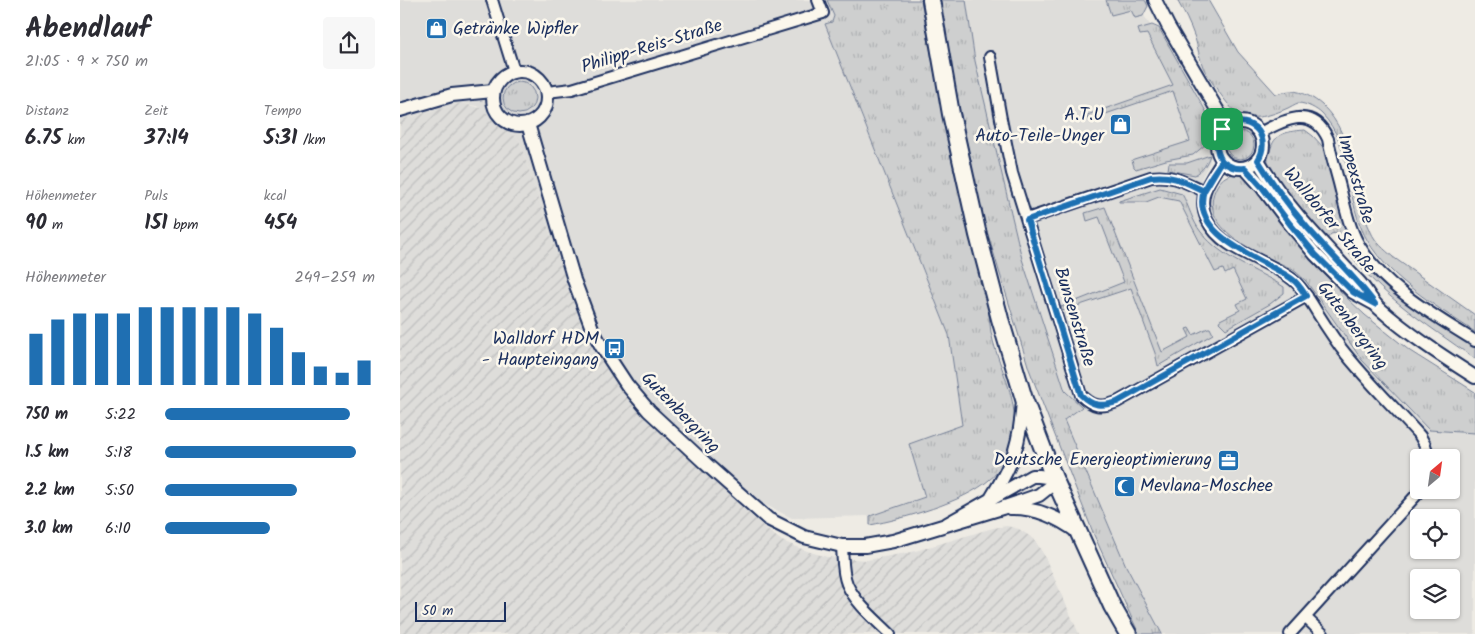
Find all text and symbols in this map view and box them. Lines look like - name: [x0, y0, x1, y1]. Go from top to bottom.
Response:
- text: Abendlauf: [25, 7, 150, 52]
- street label: Philipp-Reis-Straße: [578, 12, 726, 82]
- place label: Getränke Wipfler: [453, 15, 579, 44]
- button: share: [323, 17, 375, 69]
- shop icon: Getränke Wipfler: [425, 17, 449, 41]
- text: 21:05 · 9 × 750 m: [25, 49, 148, 74]
- text: Distanz: [25, 100, 69, 122]
- text: Zeit: [144, 100, 168, 122]
- text: Tempo: [264, 100, 302, 122]
- place label: A.T.U Auto-Teile-Unger: [975, 101, 1105, 151]
- pin: [1201, 108, 1243, 150]
- shop icon: A.T.U Auto-Teile-Unger: [1108, 113, 1132, 137]
- icon: arrive: [1208, 115, 1236, 143]
- text: 6.75: [25, 122, 62, 155]
- text: 37:14: [144, 122, 189, 155]
- text: 5:31: [264, 122, 297, 155]
- text: km: [62, 129, 85, 151]
- text: /km: [297, 129, 326, 151]
- street label: Impexstraße: [1328, 131, 1382, 227]
- street label: Walldorfer Straße: [1275, 161, 1383, 281]
- text: Höhenmeter: [25, 185, 96, 207]
- text: Puls: [144, 185, 168, 207]
- text: kcal: [264, 185, 286, 207]
- text: 90: [25, 207, 46, 240]
- text: 151: [144, 207, 168, 240]
- text: 454: [264, 207, 297, 240]
- text: m: [46, 214, 63, 236]
- text: bpm: [168, 214, 198, 236]
- street label: Bunsenstraße: [1045, 264, 1103, 370]
- text: Höhenmeter: [25, 265, 106, 290]
- text: 249–259 m: [294, 265, 375, 290]
- street label: Gutenbergring: [1309, 275, 1395, 377]
- place label: Walldorf HDM - Haupteingang: [482, 325, 600, 375]
- bus stop icon: Walldorf HDM - Haupteingang: [603, 337, 627, 361]
- street label: Gutenbergring: [633, 365, 727, 461]
- text: 750 m: [25, 402, 68, 427]
- text: 5:22: [105, 402, 136, 427]
- text: 1.5 km: [25, 440, 69, 465]
- text: 5:18: [105, 440, 132, 465]
- place label: Deutsche Energieoptimierung: [993, 446, 1212, 475]
- office icon: Deutsche Energieoptimierung: [1216, 448, 1240, 472]
- north arrow: [1410, 449, 1460, 499]
- map controls: [1410, 449, 1460, 619]
- place label: Mevlana-Moschee: [1140, 472, 1273, 501]
- mosque icon: Mevlana-Moschee: [1112, 474, 1136, 498]
- text: 2.2 km: [25, 478, 75, 503]
- text: 5:50: [105, 478, 134, 503]
- button: locate: [1410, 509, 1460, 559]
- text: 3.0 km: [25, 516, 73, 541]
- text: 6:10: [105, 516, 131, 541]
- button: layers: [1410, 569, 1460, 619]
- scale bar: [415, 599, 506, 622]
- text: 50 m: [422, 600, 453, 622]

